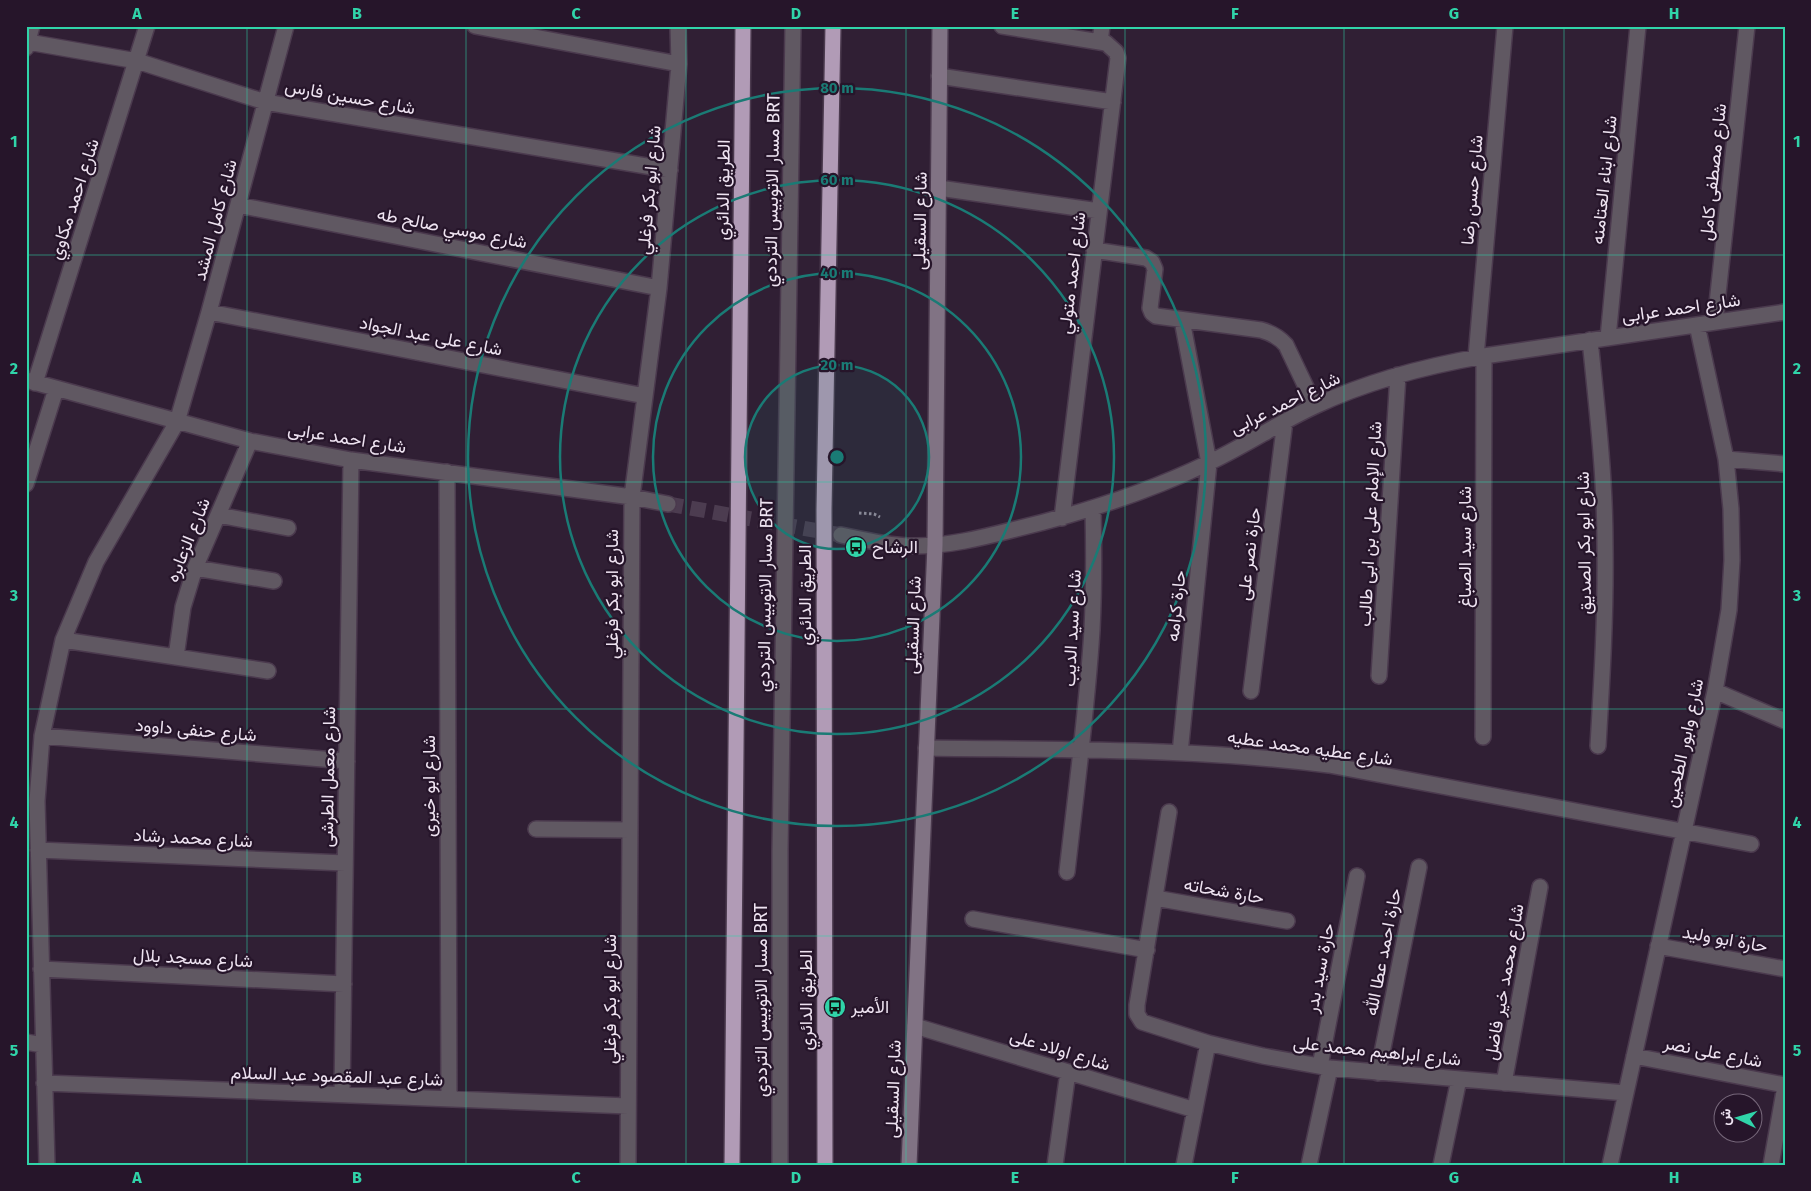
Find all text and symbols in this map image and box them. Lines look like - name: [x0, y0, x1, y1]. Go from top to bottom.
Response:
- text: A: [131, 4, 142, 23]
- text: B: [352, 4, 362, 23]
- text: C: [571, 4, 581, 23]
- text: D: [791, 4, 801, 23]
- text: E: [1011, 4, 1019, 23]
- text: F: [1231, 4, 1239, 23]
- text: G: [1449, 4, 1459, 23]
- text: H: [1669, 4, 1679, 23]
- street label: شارع حسين فارس: [283, 75, 417, 120]
- text: 80 m: [820, 79, 854, 97]
- street label: مسار الاتوبيس الترددي BRT: [759, 92, 789, 287]
- street label: شارع مصطفى كامل: [1695, 102, 1732, 242]
- street label: شارع ابناء العتامنه: [1586, 114, 1623, 246]
- street label: شارع ابو بكر فرغلي: [632, 124, 670, 256]
- text: 1: [10, 132, 18, 151]
- text: 1: [1793, 132, 1801, 151]
- street label: شارع حسن رضا: [1456, 134, 1489, 246]
- street label: شارع احمد مكاوي: [44, 136, 108, 264]
- street label: الطريق الدائري: [711, 139, 739, 241]
- street label: شارع كامل المشد: [188, 157, 243, 283]
- text: 60 m: [820, 171, 854, 189]
- street label: شارع السقيلى: [908, 172, 933, 270]
- street label: شارع موسي صالح طه: [374, 203, 529, 257]
- street label: شارع احمد متولي: [1054, 211, 1094, 336]
- text: 40 m: [820, 264, 854, 282]
- street label: شارع احمد عرابى: [1620, 289, 1742, 328]
- street label: شارع على عبد الجواد: [358, 311, 504, 362]
- text: 20 m: [821, 356, 853, 374]
- text: 2: [10, 359, 18, 378]
- text: 2: [1793, 359, 1801, 378]
- street label: شارع احمد عرابى: [1226, 367, 1344, 440]
- street label: شارع احمد عرابى: [286, 418, 408, 459]
- street label: شارع الإمام على بن ابى طالب: [1354, 421, 1387, 627]
- centre of rings: [828, 448, 846, 466]
- street label: شارع ابو بكر الصديق: [1572, 471, 1597, 615]
- street label: شارع سيد الصباغ: [1454, 486, 1477, 608]
- street label: شارع الزعابره: [161, 495, 216, 586]
- street label: مسار الاتوبيس الترددي BRT: [752, 497, 782, 692]
- street label: حارة نصر على: [1232, 506, 1266, 602]
- street label: شارع ابو بكر فرغلي: [601, 529, 627, 659]
- bus stop icon: الرشاح: [844, 535, 868, 559]
- place label: الرشاح: [872, 536, 918, 559]
- street label: الطريق الدائري: [794, 545, 820, 646]
- street label: شارع سيد الديب: [1058, 569, 1087, 687]
- street label: حارة كرامه: [1161, 569, 1191, 643]
- street label: شارع السقيلى: [900, 575, 927, 675]
- text: 3: [9, 586, 18, 605]
- text: 3: [1792, 586, 1801, 605]
- street label: شارع وابور الطحين: [1660, 676, 1709, 810]
- street label: شارع معمل الطرشى: [316, 706, 341, 848]
- street label: شارع حنفى داوود: [134, 714, 258, 747]
- street label: شارع عطيه محمد عطيه: [1226, 725, 1394, 772]
- street label: شارع ابو خيرى: [418, 735, 441, 837]
- text: 4: [9, 813, 19, 832]
- text: 4: [1792, 813, 1802, 832]
- street label: شارع محمد رشاد: [133, 824, 253, 853]
- street label: حارة شحاته: [1182, 873, 1266, 909]
- street label: حارة احمد عطا الله: [1360, 886, 1406, 1018]
- street label: مسار الاتوبيس الترددي BRT: [750, 902, 776, 1097]
- street label: شارع محمد خير فاضل: [1479, 902, 1530, 1062]
- street label: حارة سيد بدر: [1300, 921, 1339, 1016]
- street label: حارة ابو وليد: [1681, 921, 1769, 957]
- street label: شارع ابو بكر فرغلي: [599, 934, 625, 1064]
- street label: شارع مسجد بلال: [132, 944, 254, 973]
- street label: الطريق الدائري: [795, 950, 821, 1051]
- bus stop icon: الأمير: [823, 995, 847, 1019]
- place label: الأمير: [850, 996, 889, 1018]
- street label: شارع اولاد على: [1007, 1024, 1113, 1077]
- street label: شارع ابراهيم محمد على: [1292, 1031, 1462, 1072]
- street label: شارع على نصر: [1661, 1031, 1764, 1073]
- street label: شارع السقيلى: [880, 1039, 907, 1139]
- text: 5: [10, 1041, 19, 1060]
- text: 5: [1793, 1041, 1802, 1060]
- street label: شارع عبد المقصود عبد السلام: [230, 1061, 444, 1092]
- north arrow: [1714, 1094, 1764, 1144]
- text: ش: [1716, 1108, 1735, 1126]
- text: A: [131, 1168, 142, 1187]
- text: B: [352, 1168, 362, 1187]
- text: C: [571, 1168, 581, 1187]
- text: D: [791, 1168, 801, 1187]
- text: E: [1011, 1168, 1019, 1187]
- text: F: [1231, 1168, 1239, 1187]
- text: G: [1449, 1168, 1459, 1187]
- text: H: [1669, 1168, 1679, 1187]

